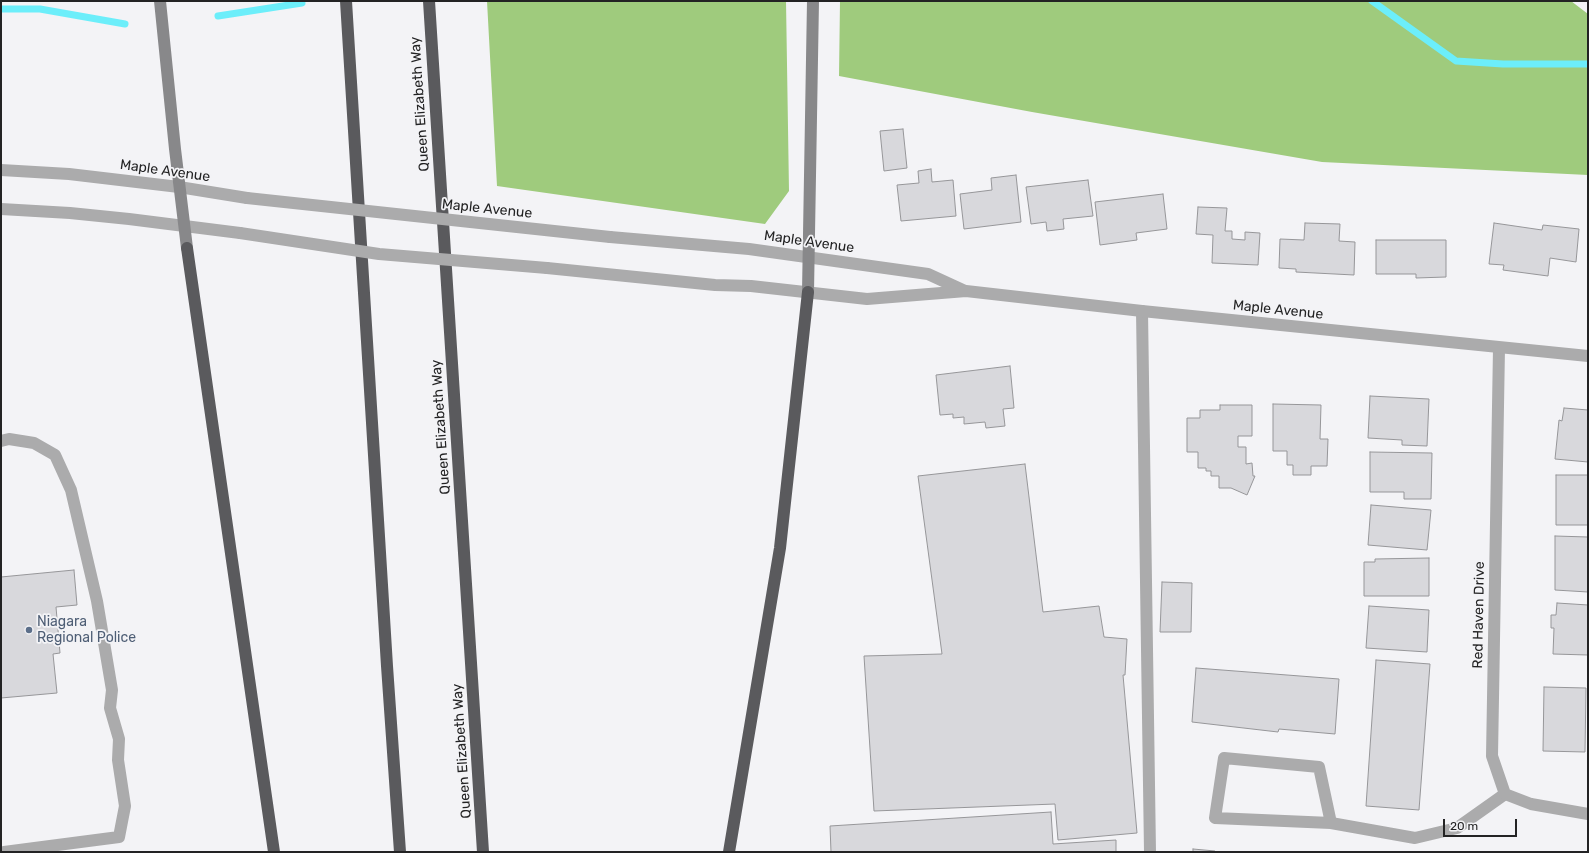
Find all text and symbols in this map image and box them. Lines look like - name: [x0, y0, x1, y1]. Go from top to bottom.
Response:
- street label: Queen Elizabeth Way: [407, 36, 433, 172]
- street label: Maple Avenue: [119, 156, 211, 186]
- street label: Maple Avenue: [441, 196, 533, 222]
- street label: Maple Avenue: [763, 227, 855, 257]
- street label: Maple Avenue: [1232, 297, 1324, 323]
- street label: Queen Elizabeth Way: [428, 359, 454, 495]
- street label: Red Haven Drive: [1470, 561, 1488, 669]
- place label: Niagara Regional Police: [37, 614, 136, 646]
- marker: Niagara Regional Police: [24, 625, 34, 635]
- street label: Queen Elizabeth Way: [449, 683, 475, 819]
- scale bar: [1445, 811, 1519, 837]
- text: 20 m: [1450, 819, 1478, 833]

